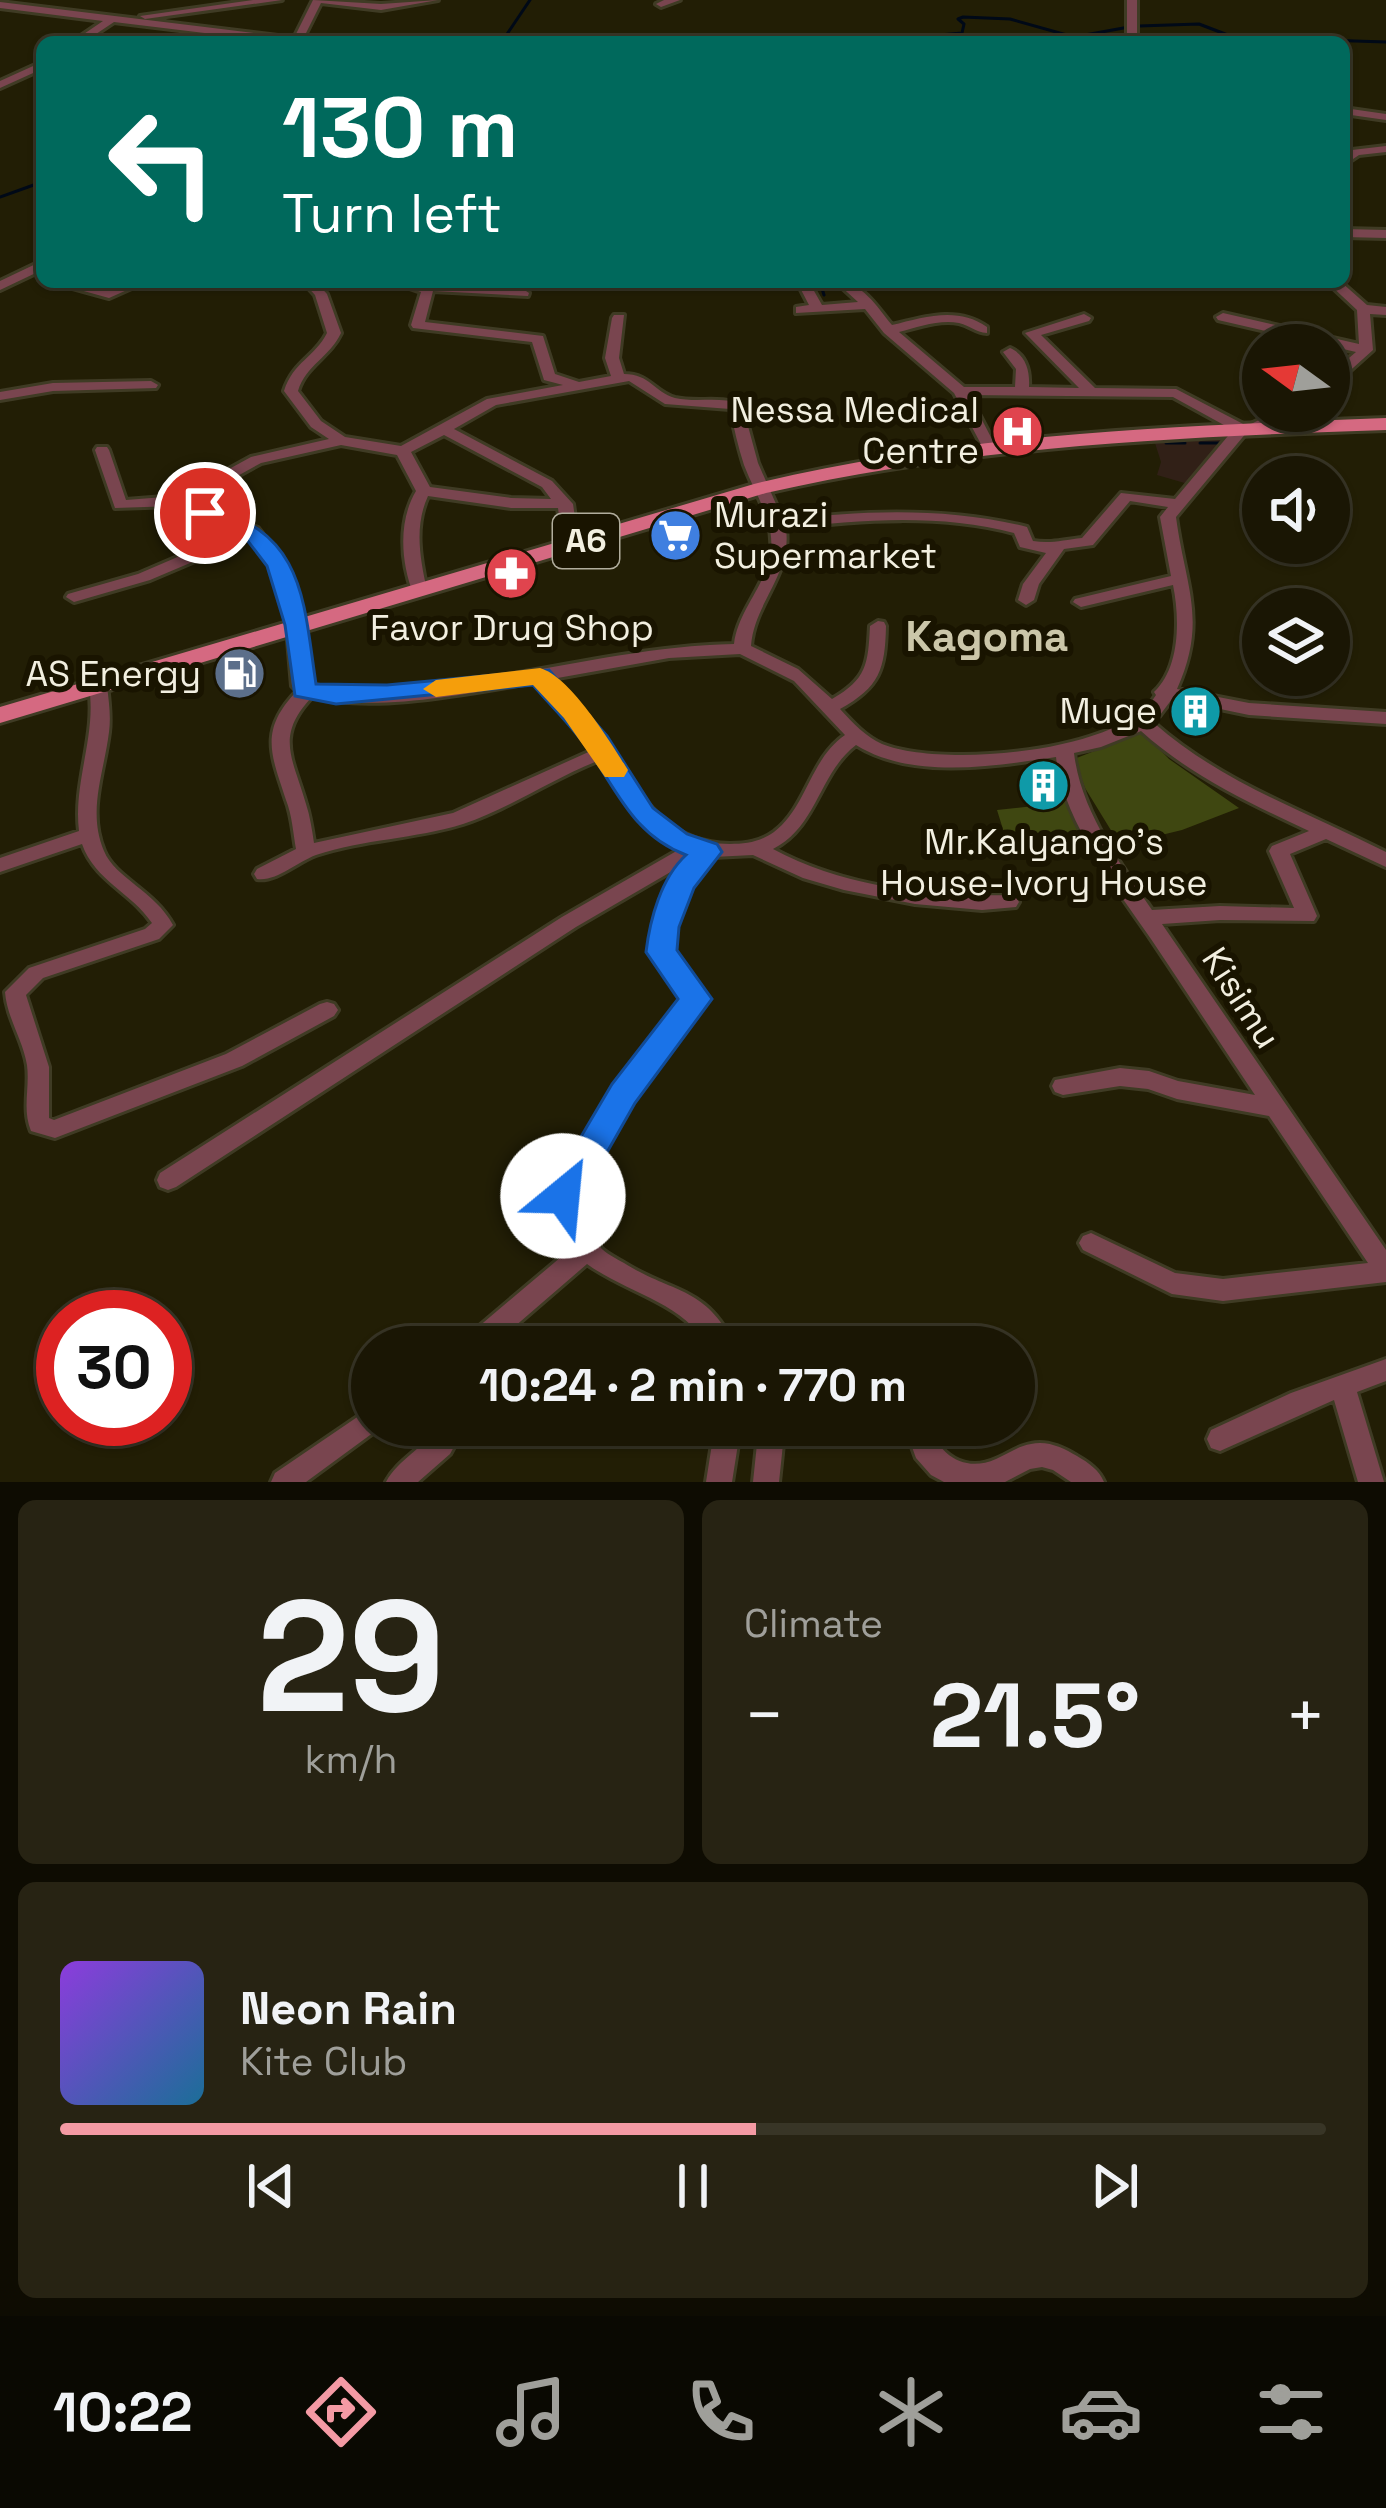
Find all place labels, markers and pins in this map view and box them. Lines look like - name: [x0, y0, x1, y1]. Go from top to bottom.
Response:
- place label: Nessa Medical Centre: [731, 387, 979, 474]
- hospital icon: Nessa Medical Centre: [990, 403, 1046, 459]
- pin: [154, 462, 256, 564]
- place label: Murazi Supermarket: [714, 492, 937, 579]
- supermarket icon: Murazi Supermarket: [647, 508, 703, 564]
- pharmacy icon: Favor Drug Shop: [484, 545, 540, 601]
- place label: Favor Drug Shop: [370, 605, 654, 651]
- fuel station icon: AS Energy: [212, 646, 268, 702]
- place label: AS Energy: [25, 651, 201, 697]
- building icon: Muge: [1168, 683, 1224, 739]
- place label: Muge: [1059, 688, 1157, 734]
- building icon: Mr.Kalyango's House-Ivory House: [1016, 758, 1072, 814]
- place label: Mr.Kalyango's House-Ivory House: [880, 819, 1208, 906]

